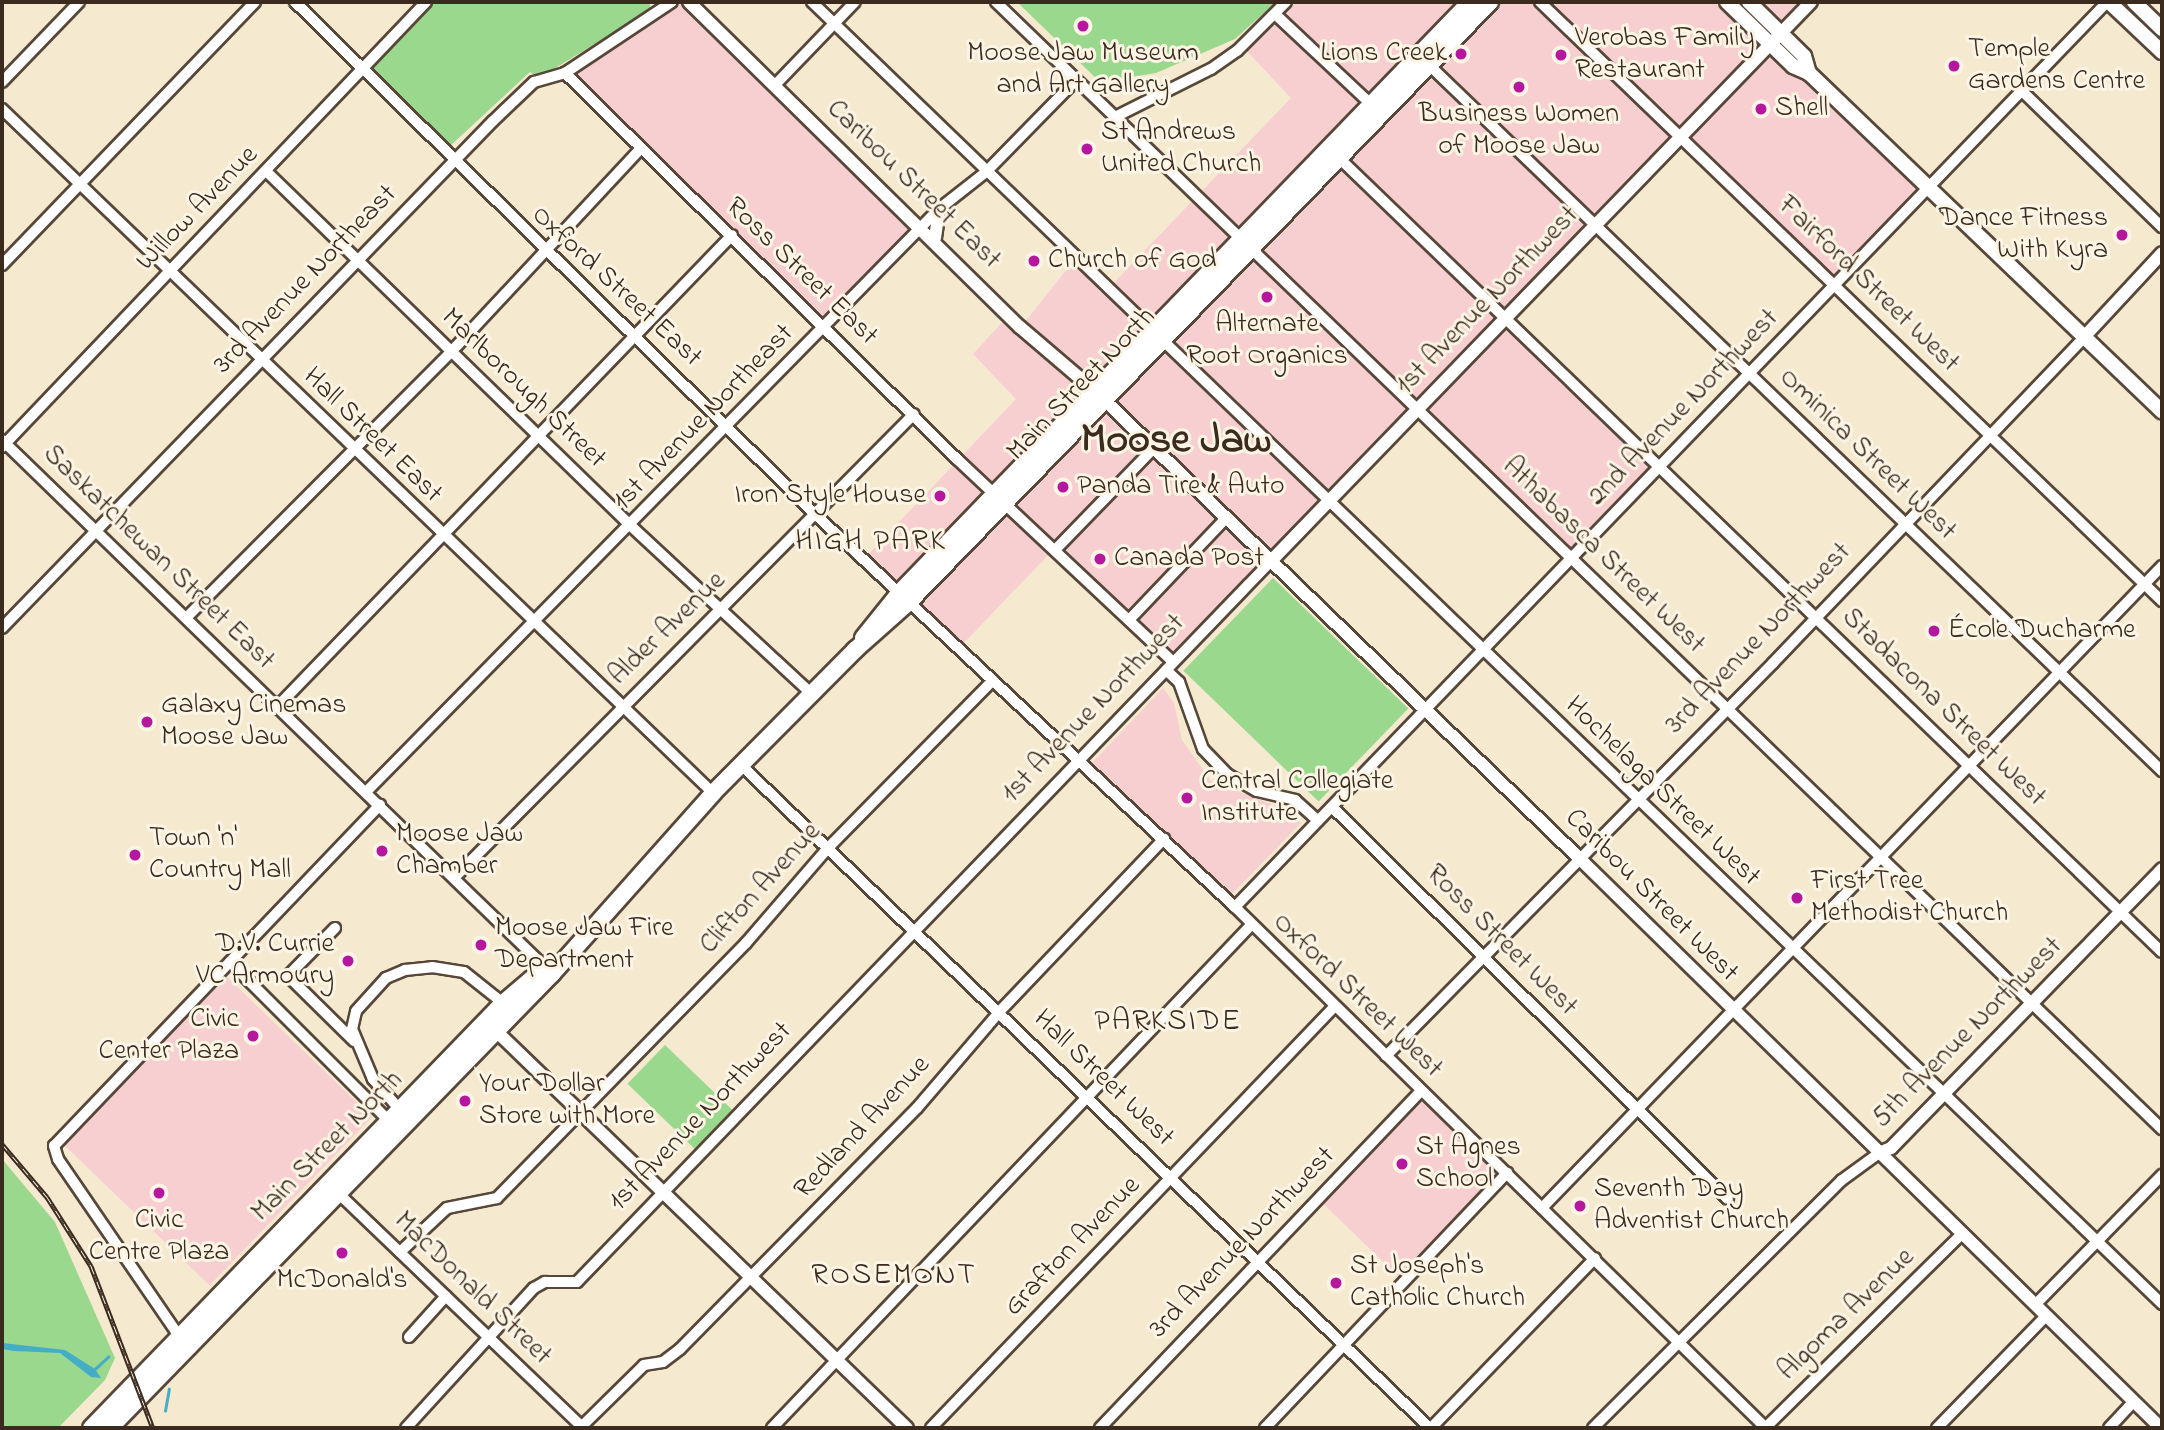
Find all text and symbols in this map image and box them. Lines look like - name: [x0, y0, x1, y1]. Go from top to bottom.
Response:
- marker: Moose Jaw Museum and Art Gallery: [1075, 18, 1091, 34]
- place label: Verobas Family Restaurant: [1575, 22, 1755, 88]
- place label: Temple Gardens Centre: [1968, 33, 2145, 99]
- place label: Moose Jaw Museum and Art Gallery: [967, 37, 1199, 103]
- place label: Lions Creek: [1321, 37, 1447, 71]
- marker: Lions Creek: [1453, 46, 1469, 62]
- marker: Verobas Family Restaurant: [1553, 47, 1569, 63]
- marker: Temple Gardens Centre: [1946, 58, 1962, 74]
- marker: Business Women of Moose Jaw: [1511, 79, 1527, 95]
- place label: Shell: [1775, 92, 1828, 126]
- street label: Caribou Street East: [819, 93, 1007, 277]
- place label: Business Women of Moose Jaw: [1419, 98, 1619, 164]
- marker: Shell: [1753, 101, 1769, 117]
- place label: St Andrews United Church: [1101, 116, 1261, 182]
- street label: Willow Avenue: [130, 139, 266, 279]
- marker: St Andrews United Church: [1079, 141, 1095, 157]
- street label: 3rd Avenue Northeast: [207, 178, 405, 382]
- street label: Fairford Street West: [1770, 190, 1966, 380]
- street label: Ross Street East: [718, 191, 884, 353]
- street label: Oxford Street East: [524, 199, 708, 375]
- street label: 1st Avenue Northwest: [1389, 200, 1587, 402]
- place label: Dance Fitness With Kyra: [1939, 202, 2108, 268]
- marker: Dance Fitness With Kyra: [2114, 227, 2130, 243]
- place label: Church of God: [1048, 244, 1216, 278]
- marker: Church of God: [1026, 253, 1042, 269]
- marker: Alternate Root Organics: [1259, 289, 1275, 305]
- street label: Main Street North: [1000, 301, 1164, 469]
- street label: Marlborough Street: [434, 302, 612, 476]
- street label: 2nd Avenue Northwest: [1581, 303, 1787, 513]
- place label: Alternate Root Organics: [1186, 308, 1348, 374]
- street label: 1st Avenue Northeast: [606, 318, 802, 518]
- street label: Hall Street East: [295, 361, 449, 511]
- street label: Ominica Street West: [1771, 362, 1963, 548]
- district label: Moose Jaw: [1081, 416, 1271, 466]
- street label: Saskatchewan Street East: [35, 438, 281, 678]
- street label: Athabasca Street West: [1494, 450, 1712, 662]
- place label: Panda Tire & Auto: [1077, 470, 1285, 504]
- place label: Iron Style House: [735, 479, 926, 513]
- marker: Panda Tire & Auto: [1055, 479, 1071, 495]
- marker: Iron Style House: [932, 488, 948, 504]
- district label: HIGH PARK: [796, 524, 946, 560]
- street label: 3rd Avenue Northwest: [1659, 536, 1859, 742]
- place label: Canada Post: [1114, 542, 1264, 576]
- marker: Canada Post: [1092, 551, 1108, 567]
- street label: Alder Avenue: [603, 565, 733, 693]
- street label: Stadacona Street West: [1834, 602, 2052, 814]
- street label: 1st Avenue Northwest: [995, 608, 1193, 810]
- place label: École Ducharme: [1948, 614, 2136, 648]
- marker: École Ducharme: [1926, 623, 1942, 639]
- place label: Galaxy Cinemas Moose Jaw: [161, 689, 346, 755]
- street label: Hochelaga Street West: [1557, 690, 1767, 894]
- marker: Galaxy Cinemas Moose Jaw: [139, 714, 155, 730]
- place label: Central Collegiate Institute: [1201, 765, 1393, 831]
- marker: Central Collegiate Institute: [1179, 790, 1195, 806]
- street label: Caribou Street West: [1557, 802, 1745, 990]
- street label: Clifton Avenue: [693, 816, 829, 962]
- place label: Moose Jaw Chamber: [396, 818, 523, 884]
- place label: Town 'n' Country Mall: [149, 822, 291, 888]
- marker: Moose Jaw Chamber: [374, 843, 390, 859]
- marker: Town 'n' Country Mall: [127, 847, 143, 863]
- street label: Ross Street West: [1418, 858, 1584, 1024]
- place label: First Tree Methodist Church: [1811, 865, 2008, 931]
- marker: First Tree Methodist Church: [1789, 890, 1805, 906]
- street label: Oxford Street West: [1265, 906, 1449, 1086]
- place label: Moose Jaw Fire Department: [495, 912, 673, 978]
- place label: D.V. Currie VC Armoury: [196, 928, 334, 994]
- street label: 5th Avenue Northwest: [1866, 931, 2070, 1135]
- marker: Moose Jaw Fire Department: [473, 937, 489, 953]
- marker: D.V. Currie VC Armoury: [340, 953, 356, 969]
- place label: Civic Center Plaza: [98, 1003, 239, 1069]
- street label: Hall Street West: [1025, 1003, 1181, 1155]
- district label: PARKSIDE: [1095, 1004, 1241, 1040]
- street label: 1st Avenue Northwest: [602, 1016, 800, 1218]
- marker: Civic Center Plaza: [245, 1028, 261, 1044]
- street label: Redland Avenue: [788, 1049, 938, 1207]
- street label: Main Street North: [245, 1064, 411, 1230]
- place label: Your Dollar Store with More: [479, 1068, 655, 1134]
- marker: Your Dollar Store with More: [457, 1093, 473, 1109]
- place label: St Agnes School: [1416, 1131, 1521, 1197]
- street label: 3rd Avenue Northwest: [1143, 1140, 1343, 1346]
- marker: St Agnes School: [1394, 1156, 1410, 1172]
- street label: Grafton Avenue: [998, 1170, 1148, 1324]
- place label: Seventh Day Adventist Church: [1594, 1173, 1789, 1239]
- marker: Civic Centre Plaza: [151, 1185, 167, 1201]
- marker: Seventh Day Adventist Church: [1572, 1198, 1588, 1214]
- place label: Civic Centre Plaza: [89, 1204, 229, 1270]
- street label: MacDonald Street: [386, 1205, 558, 1373]
- street label: Algoma Avenue: [1772, 1242, 1922, 1388]
- marker: McDonald's: [334, 1245, 350, 1261]
- place label: St Joseph's Catholic Church: [1350, 1250, 1525, 1316]
- district label: ROSEMONT: [812, 1258, 976, 1294]
- place label: McDonald's: [276, 1264, 408, 1298]
- marker: St Joseph's Catholic Church: [1328, 1275, 1344, 1291]

